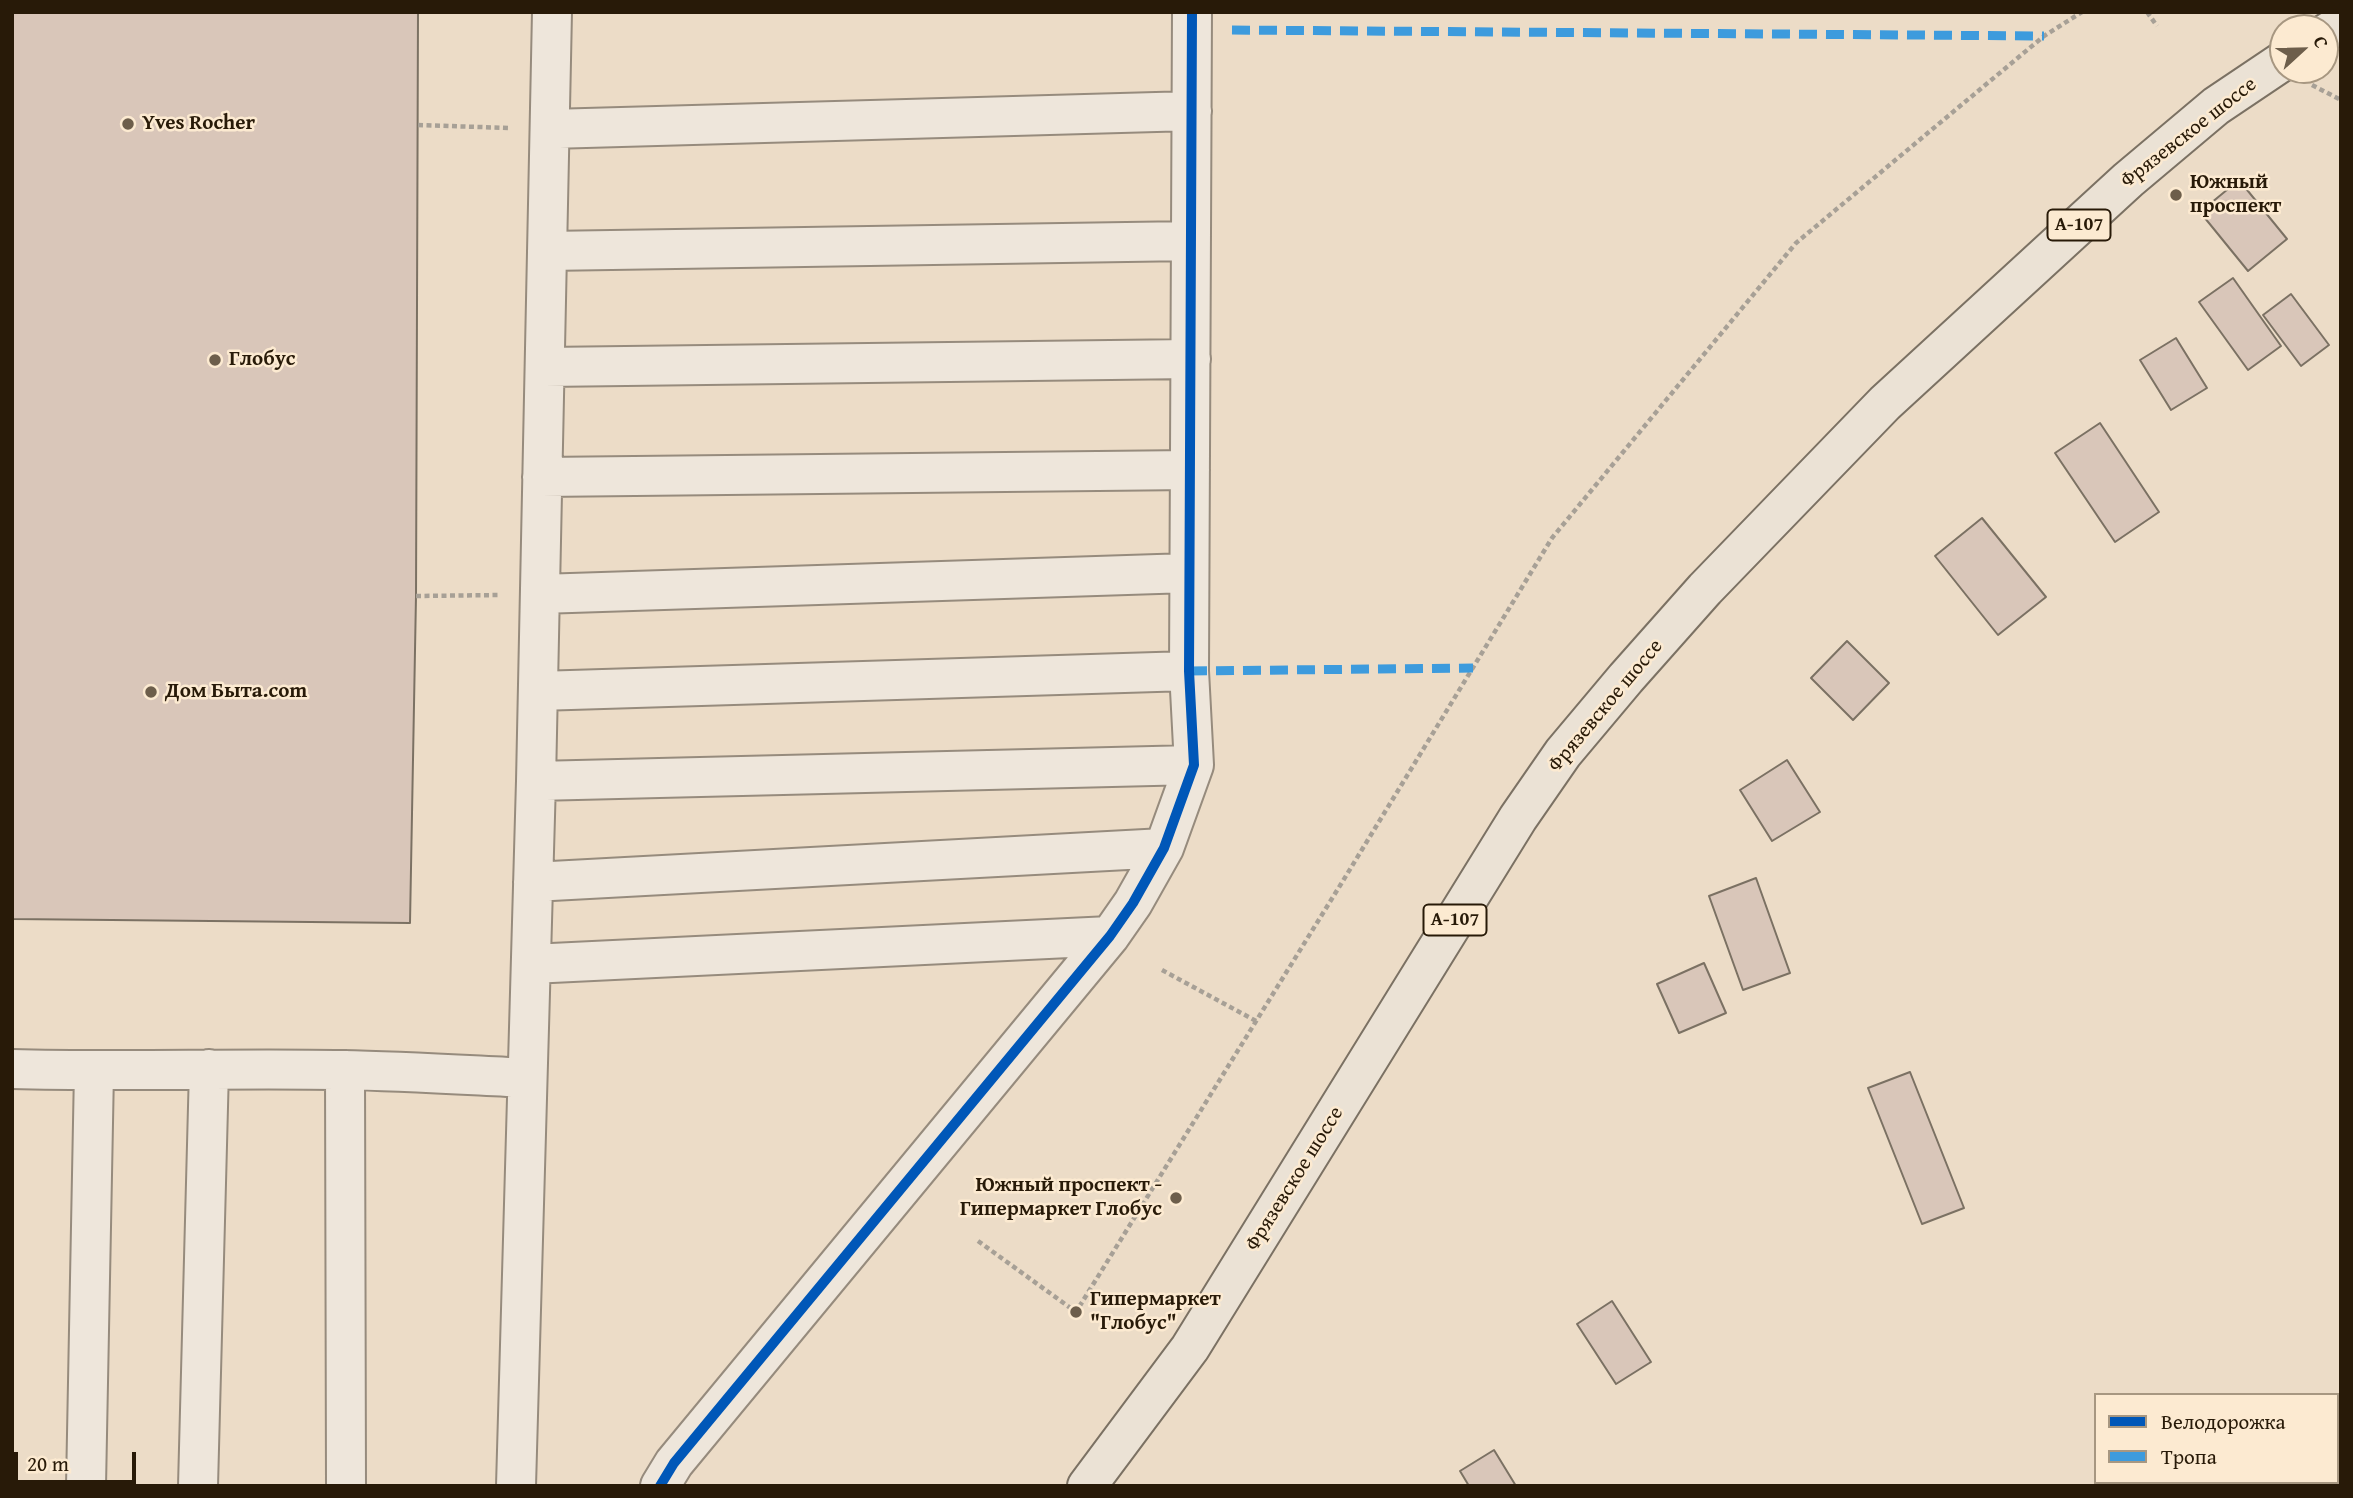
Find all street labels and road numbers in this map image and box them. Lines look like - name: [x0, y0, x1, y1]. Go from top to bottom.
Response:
- street label: Фрязевское шоссе: [2116, 72, 2262, 194]
- road number: А-107: [2048, 210, 2110, 241]
- street label: Фрязевское шоссе: [1543, 635, 1669, 777]
- road number: А-107: [1424, 904, 1486, 936]
- street label: Фрязевское шоссе: [1240, 1102, 1350, 1256]

